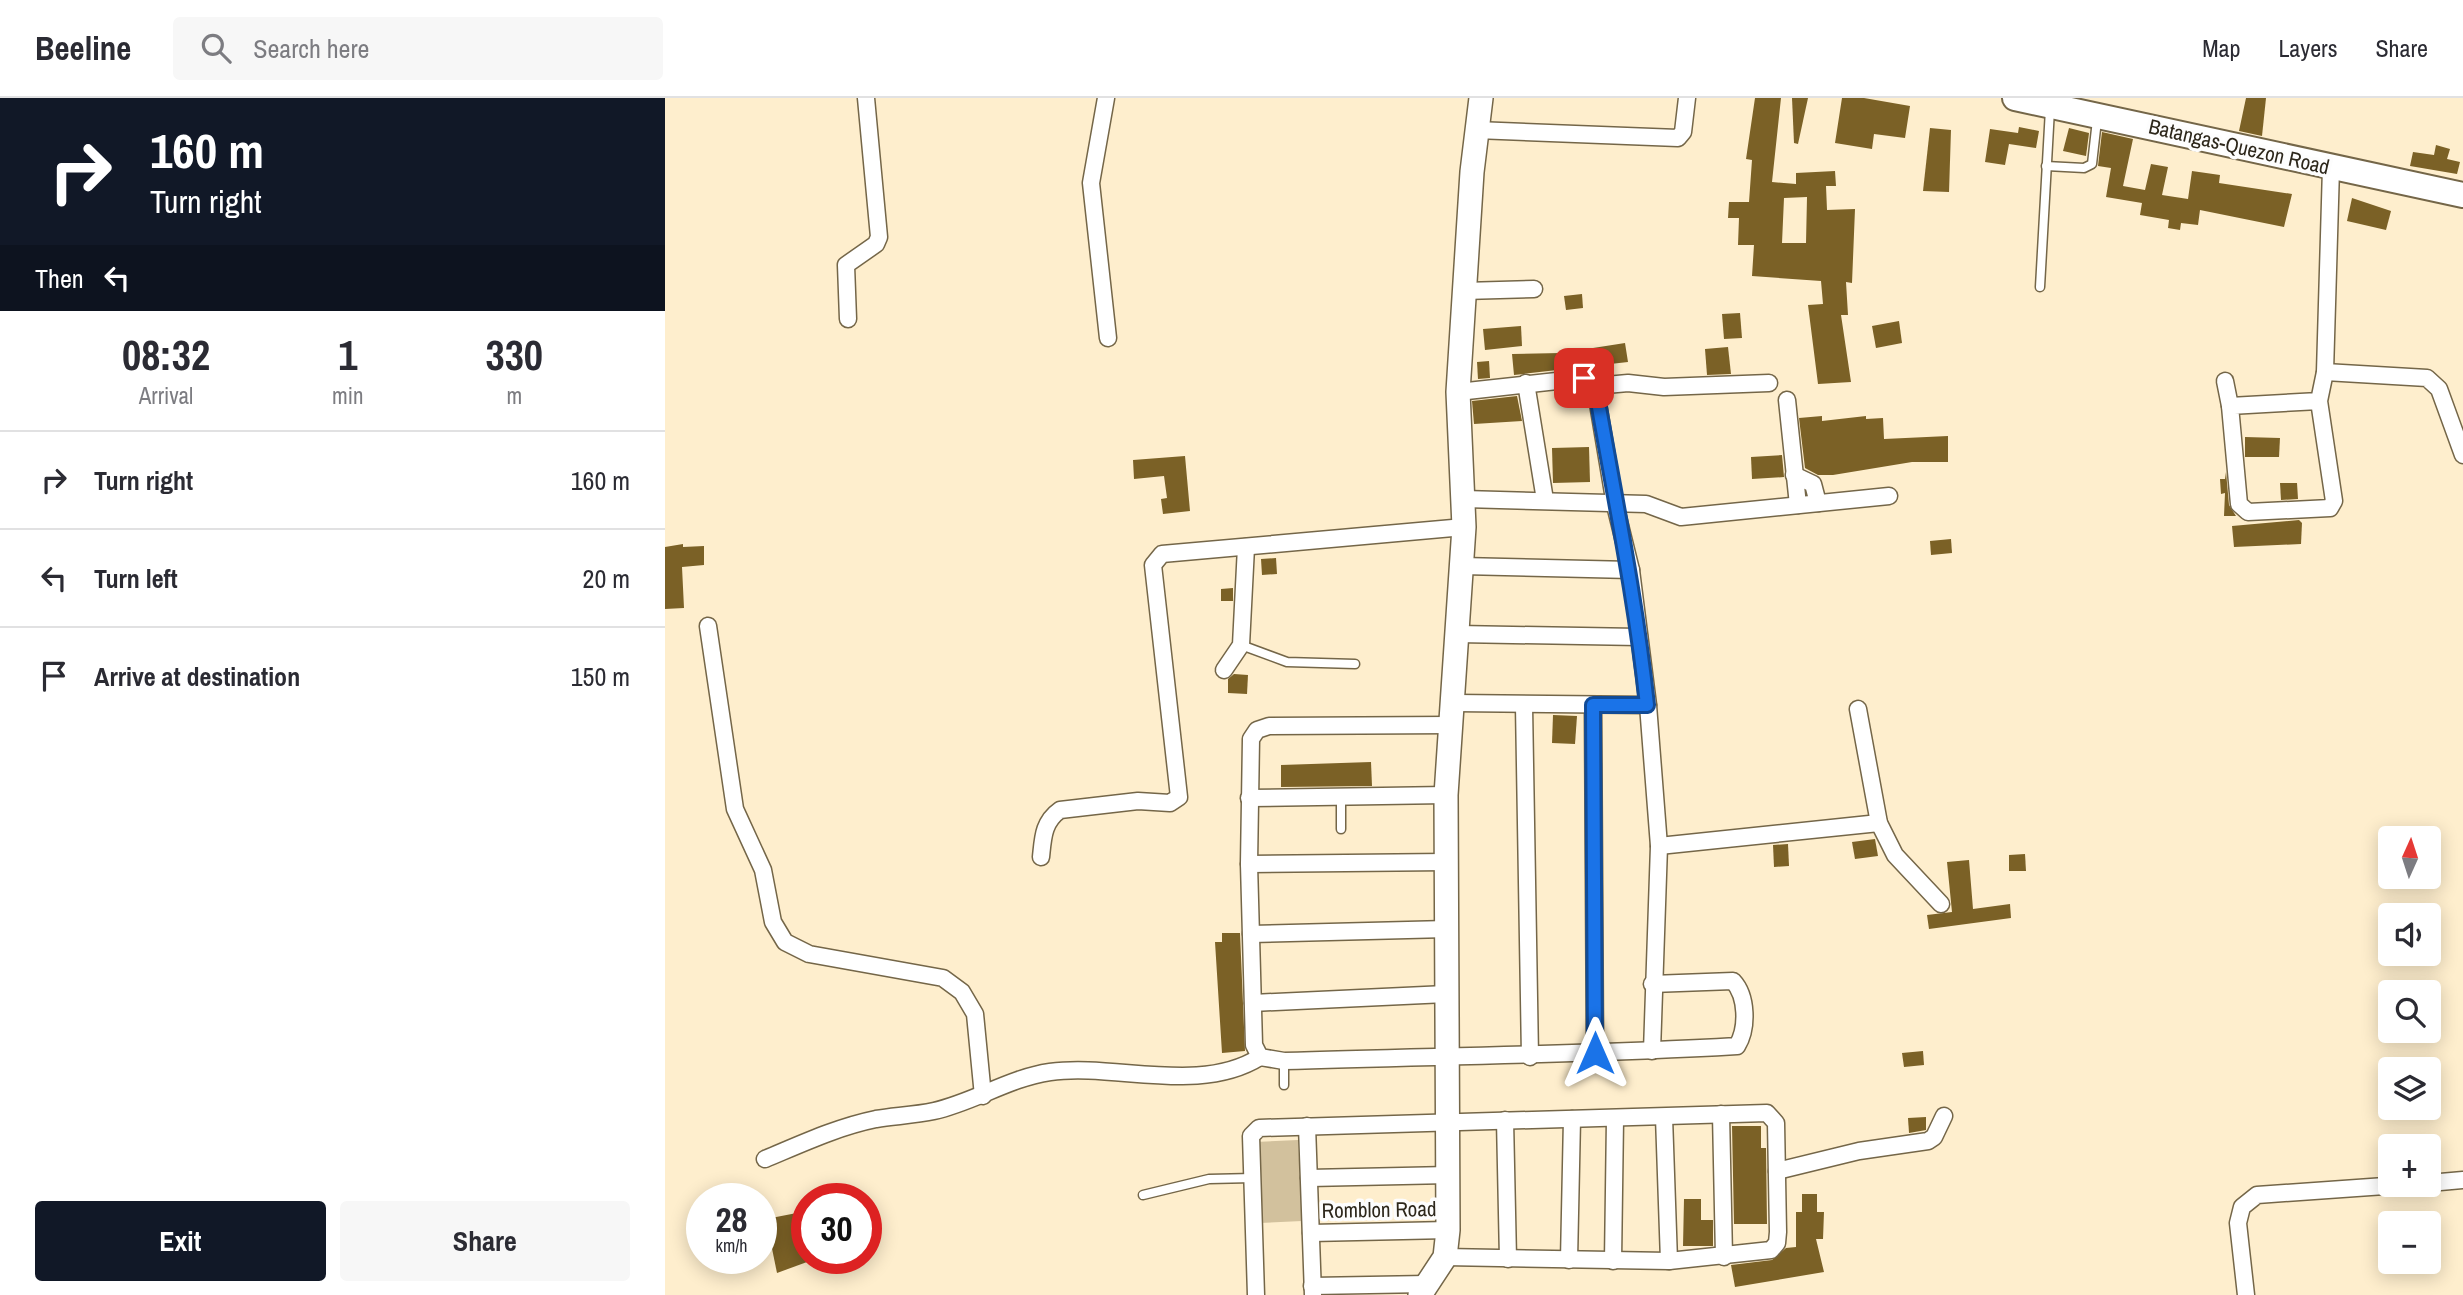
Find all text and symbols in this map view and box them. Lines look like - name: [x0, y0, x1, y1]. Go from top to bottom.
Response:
- search box: [173, 17, 663, 80]
- text: Beeline: [35, 26, 131, 70]
- icon: search: [197, 29, 235, 67]
- text: Search here: [253, 31, 369, 66]
- text: Map: [2202, 32, 2240, 64]
- text: Layers: [2278, 32, 2337, 64]
- text: Share: [2375, 32, 2428, 64]
- street label: Batangas-Quezon Road: [2146, 112, 2332, 181]
- text: 160 m: [150, 117, 264, 183]
- icon: right: [35, 126, 126, 217]
- text: Turn right: [150, 180, 262, 223]
- icon: left: [98, 259, 136, 297]
- text: Then: [35, 261, 84, 296]
- text: 08:32: [122, 327, 210, 383]
- text: 1: [338, 327, 357, 383]
- text: 330: [486, 327, 543, 383]
- pin: [1554, 348, 1614, 408]
- icon: arrive: [1565, 359, 1603, 397]
- text: Arrival: [139, 380, 193, 411]
- text: min: [332, 380, 364, 411]
- text: m: [506, 380, 522, 411]
- icon: right: [35, 461, 73, 499]
- text: Turn right: [94, 463, 193, 498]
- text: 160 m: [571, 463, 630, 498]
- icon: left: [35, 559, 73, 597]
- text: Turn left: [94, 561, 178, 596]
- text: 20 m: [583, 561, 630, 596]
- icon: arrive: [35, 657, 73, 695]
- text: Arrive at destination: [94, 659, 300, 694]
- text: 150 m: [571, 659, 630, 694]
- north arrow: [2378, 826, 2441, 889]
- map controls: [2378, 826, 2441, 1274]
- button: sound: [2378, 903, 2441, 966]
- button: search: [2378, 980, 2441, 1043]
- position arrow: [1558, 1016, 1632, 1090]
- button: layers: [2378, 1057, 2441, 1120]
- button: +: [2378, 1134, 2441, 1197]
- speed limit sign: 30: [791, 1183, 882, 1274]
- street label: Romblon Road: [1321, 1194, 1437, 1225]
- text: 28: [716, 1196, 747, 1243]
- button: Exit: [35, 1201, 326, 1281]
- button: Share: [340, 1201, 630, 1281]
- button: −: [2378, 1211, 2441, 1274]
- text: km/h: [716, 1233, 748, 1258]

